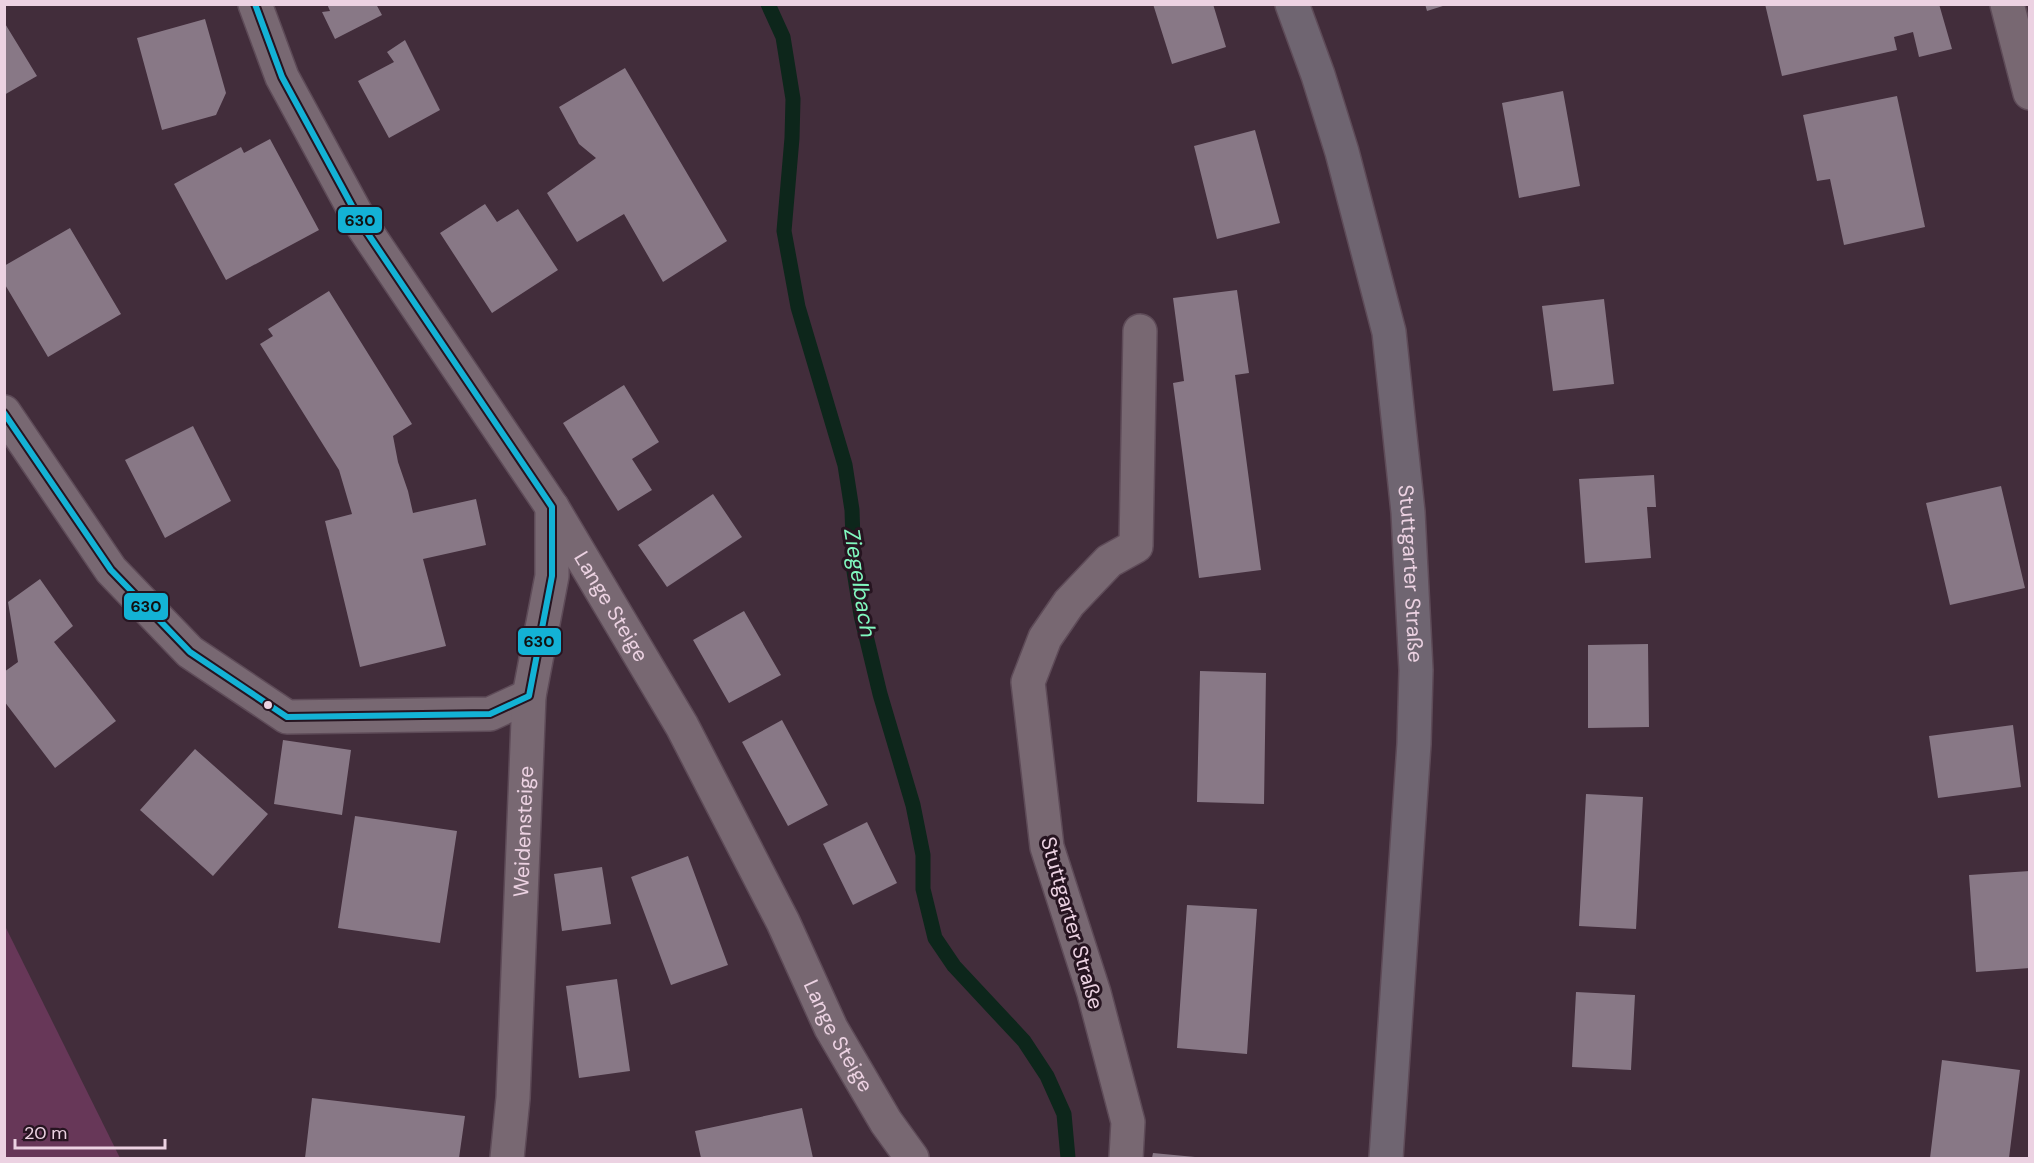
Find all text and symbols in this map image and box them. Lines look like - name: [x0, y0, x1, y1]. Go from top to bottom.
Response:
- line badge: 630: [337, 206, 383, 234]
- text: 630: [344, 210, 376, 231]
- street label: Stuttgarter Straße: [1391, 483, 1430, 663]
- water label: Ziegelbach: [837, 526, 883, 640]
- street label: Lange Steige: [568, 546, 655, 667]
- line badge: 630: [123, 592, 169, 621]
- text: 630: [130, 596, 162, 617]
- line badge: 630: [517, 627, 562, 656]
- text: 630: [523, 631, 555, 652]
- unlabelled marker: [262, 699, 274, 711]
- street label: Weidensteige: [507, 765, 540, 898]
- street label: Stuttgarter Straße: [1034, 834, 1110, 1013]
- street label: Lange Steige: [797, 975, 880, 1098]
- scale bar: [15, 1112, 165, 1150]
- text: 20 m: [24, 1121, 67, 1145]

